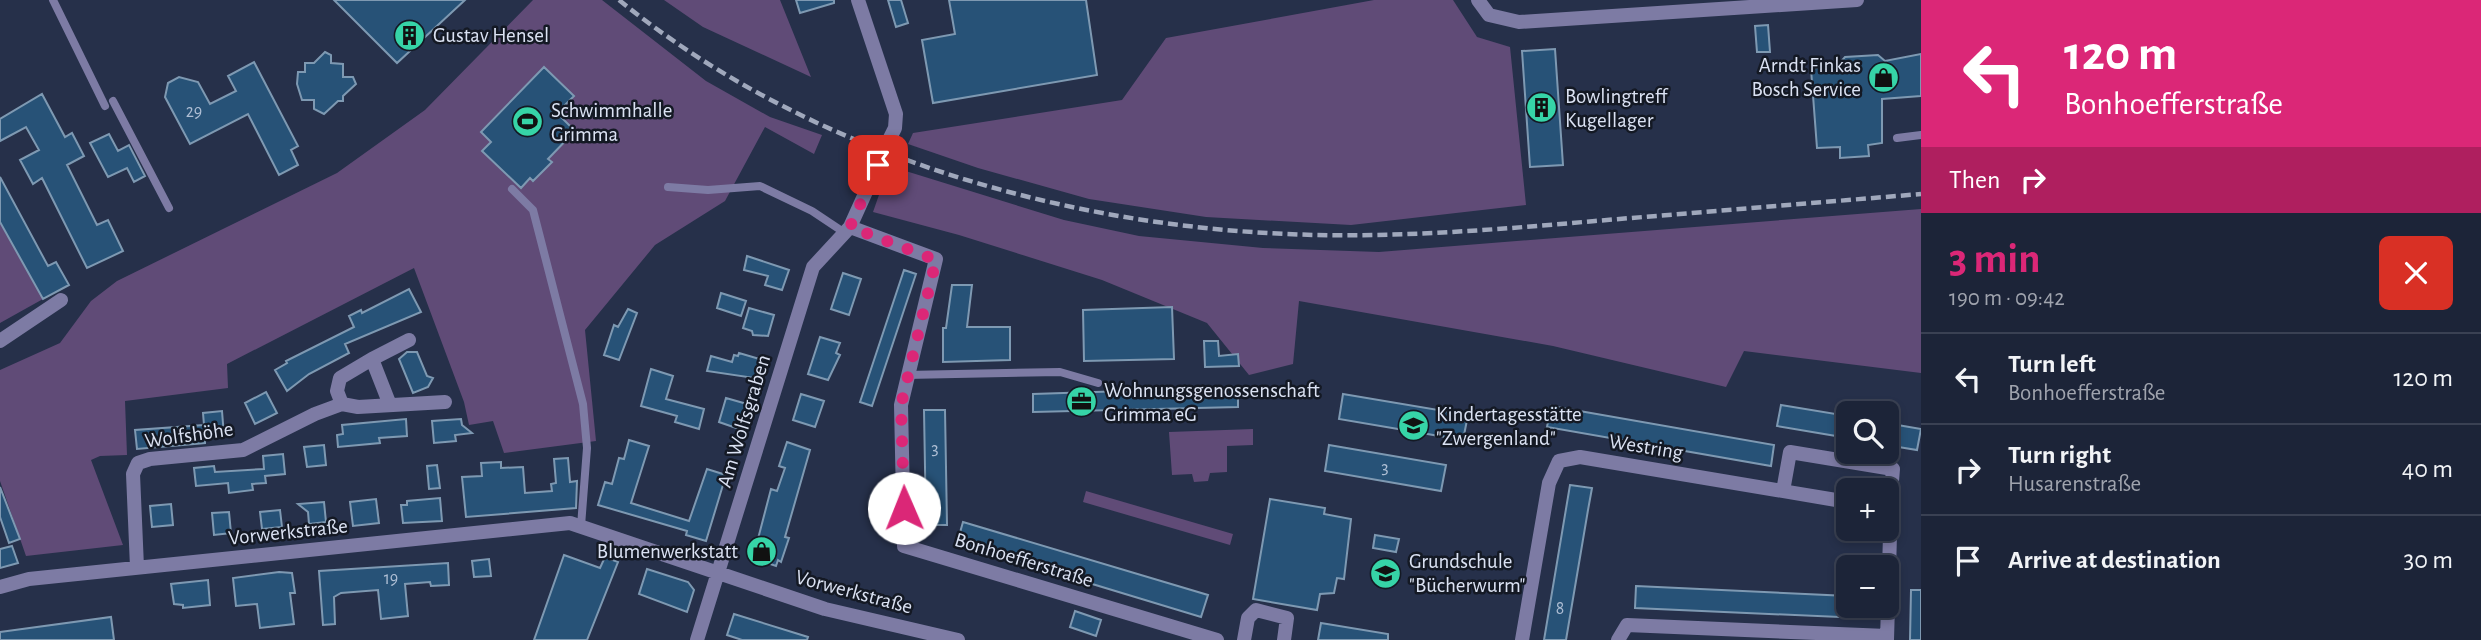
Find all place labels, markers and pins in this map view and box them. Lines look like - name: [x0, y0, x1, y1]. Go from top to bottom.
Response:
- building icon: Gustav Hensel: [393, 18, 427, 52]
- place label: Gustav Hensel: [433, 25, 549, 46]
- place label: Arndt Finkas Bosch Service: [1751, 55, 1861, 100]
- shop icon: Arndt Finkas Bosch Service: [1867, 60, 1901, 94]
- place label: Bowlingtreff Kugellager: [1565, 86, 1669, 131]
- building icon: Bowlingtreff Kugellager: [1525, 91, 1559, 125]
- place label: Schwimmhalle Grimma: [551, 100, 672, 145]
- sports icon: Schwimmhalle Grimma: [511, 105, 545, 139]
- pin: [848, 135, 908, 195]
- place label: Wohnungsgenossenschaft Grimma eG: [1104, 380, 1320, 425]
- office icon: Wohnungsgenossenschaft Grimma eG: [1064, 385, 1098, 419]
- place label: Kindertagesstätte "Zwergenland": [1436, 404, 1582, 449]
- school or university icon: Kindertagesstätte "Zwergenland": [1396, 409, 1430, 443]
- shop icon: Blumenwerkstatt: [744, 534, 778, 568]
- place label: Blumenwerkstatt: [597, 541, 738, 562]
- place label: Grundschule "Bücherwurm": [1409, 551, 1525, 596]
- school or university icon: Grundschule "Bücherwurm": [1369, 556, 1403, 590]

